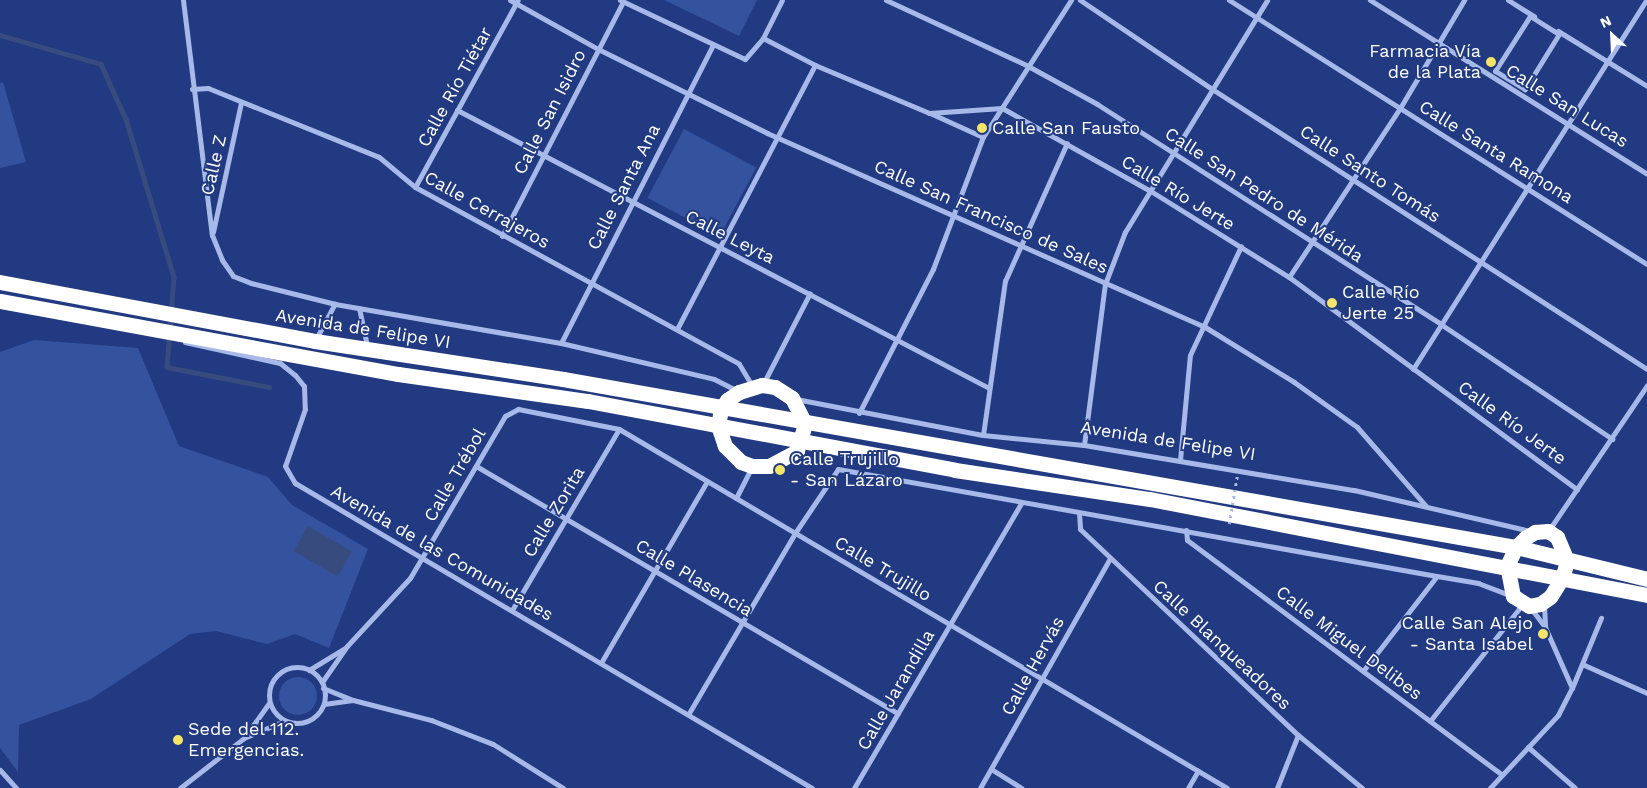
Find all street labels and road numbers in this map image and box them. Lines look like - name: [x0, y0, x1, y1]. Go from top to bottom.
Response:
- street label: Calle Río Tiétar: [413, 23, 497, 151]
- street label: Calle San Isidro: [509, 46, 591, 178]
- street label: Calle San Lucas: [1502, 60, 1632, 152]
- street label: Calle Santa Ramona: [1415, 96, 1577, 208]
- street label: Calle Santa Ana: [583, 120, 665, 254]
- street label: Calle Santo Tomás: [1295, 120, 1445, 228]
- street label: Calle San Pedro de Mérida: [1161, 123, 1367, 267]
- street label: Calle Z: [197, 133, 231, 197]
- street label: Calle Río Jerte: [1117, 151, 1239, 235]
- street label: Calle San Francisco de Sales: [871, 156, 1111, 278]
- street label: Calle Cerrajeros: [421, 167, 553, 253]
- street label: Calle Leyta: [682, 205, 778, 269]
- street label: Avenida de Felipe VI: [273, 304, 453, 354]
- street label: Calle Río Jerte: [1454, 376, 1570, 470]
- street label: Avenida de Felipe VI: [1078, 416, 1258, 466]
- street label: Calle Trébol: [419, 424, 491, 526]
- street label: Calle Zorita: [519, 463, 589, 561]
- street label: Avenida de las Comunidades: [327, 480, 557, 626]
- street label: Calle Trujillo: [830, 532, 936, 606]
- street label: Calle Plasencia: [632, 535, 756, 621]
- street label: Calle Blanqueadores: [1149, 576, 1295, 714]
- street label: Calle Miguel Delibes: [1272, 581, 1426, 705]
- street label: Calle Hervás: [997, 613, 1069, 719]
- street label: Calle Jarandilla: [853, 626, 939, 754]

